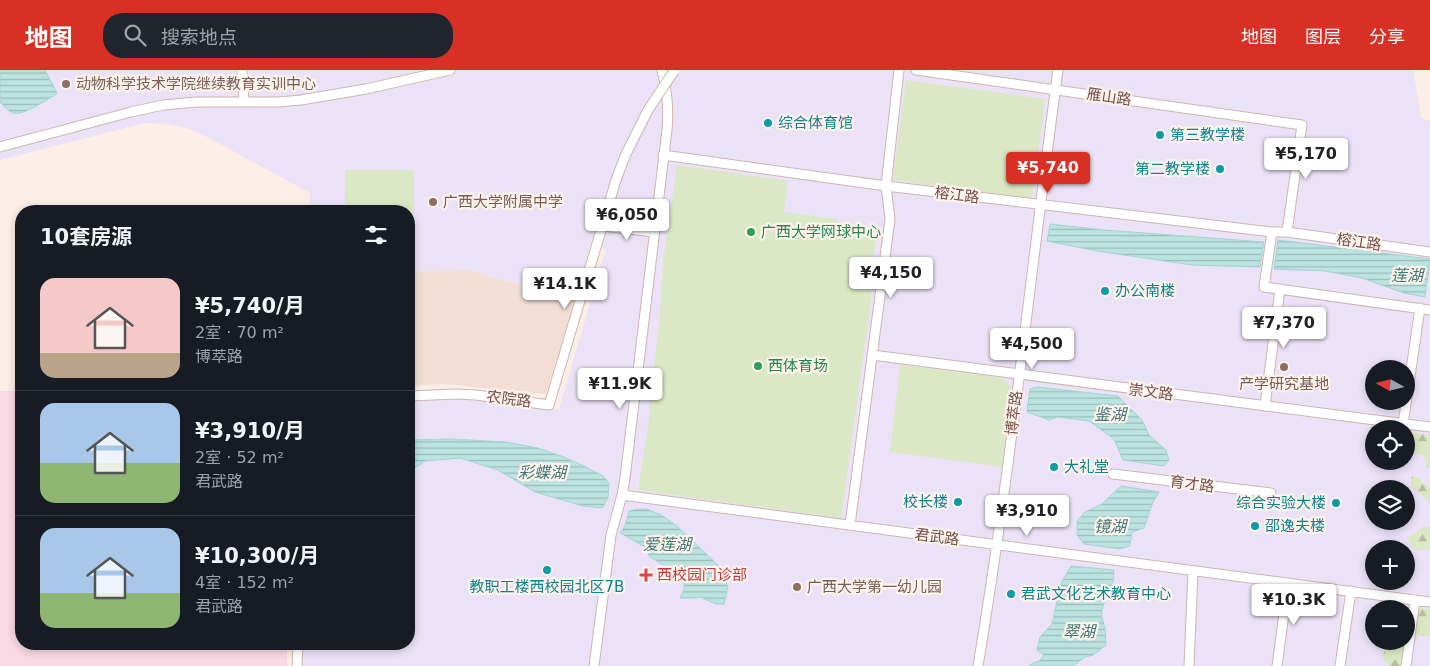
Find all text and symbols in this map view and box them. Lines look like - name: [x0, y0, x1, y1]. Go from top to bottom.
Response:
- search box: [103, 13, 453, 58]
- icon: search: [121, 21, 149, 49]
- text: 地图: [25, 24, 73, 52]
- text: 搜索地点: [161, 26, 237, 48]
- text: 地图: [1241, 26, 1277, 47]
- text: 图层: [1305, 26, 1341, 47]
- text: 分享: [1369, 26, 1405, 47]
- place label: 动物科学技术学院继续教育实训中心: [76, 75, 316, 93]
- marker: 动物科学技术学院继续教育实训中心: [60, 78, 72, 90]
- street label: 雁山路: [1085, 85, 1133, 109]
- place label: 综合体育馆: [778, 114, 853, 132]
- marker: 综合体育馆: [762, 117, 774, 129]
- place label: 第三教学楼: [1170, 126, 1245, 144]
- marker: 第三教学楼: [1154, 129, 1166, 141]
- pin: ¥5,170: [1265, 138, 1347, 180]
- text: ¥5,170: [1275, 144, 1337, 163]
- pin: ¥5,740: [1007, 152, 1089, 194]
- text: ¥5,740: [1017, 158, 1079, 177]
- place label: 第二教学楼: [1135, 160, 1210, 178]
- marker: 第二教学楼: [1214, 163, 1226, 175]
- street label: 榕江路: [934, 183, 980, 207]
- place label: 广西大学附属中学: [443, 193, 563, 211]
- marker: 广西大学附属中学: [427, 196, 439, 208]
- pin: ¥6,050: [586, 198, 668, 241]
- text: ¥6,050: [596, 205, 658, 224]
- icon: filters: [362, 221, 390, 249]
- place label: 广西大学网球中心: [761, 223, 881, 241]
- text: 10套房源: [40, 225, 132, 249]
- marker: 广西大学网球中心: [745, 226, 757, 238]
- street label: 榕江路: [1335, 230, 1383, 254]
- pin: ¥4,150: [850, 256, 932, 299]
- text: ¥4,150: [860, 263, 922, 282]
- water label: 莲湖: [1391, 266, 1426, 285]
- pin: ¥14.1K: [524, 268, 606, 310]
- text: ¥14.1K: [533, 274, 597, 293]
- place label: 办公南楼: [1115, 282, 1175, 300]
- marker: 办公南楼: [1099, 285, 1111, 297]
- text: ¥5,740/月: [195, 294, 305, 318]
- icon: home: [80, 298, 140, 358]
- pin: ¥7,370: [1243, 306, 1325, 349]
- text: ¥7,370: [1253, 313, 1315, 332]
- text: 2室 · 70 m²: [195, 323, 284, 342]
- pin: ¥4,500: [991, 328, 1073, 370]
- text: ¥4,500: [1001, 334, 1063, 353]
- text: 博萃路: [195, 347, 243, 366]
- place label: 西体育场: [768, 357, 828, 375]
- marker: 西体育场: [752, 360, 764, 372]
- north arrow: [1365, 360, 1415, 410]
- map controls: [1365, 360, 1415, 650]
- marker: 产学研究基地: [1278, 361, 1290, 373]
- pin: ¥11.9K: [579, 368, 661, 410]
- text: ¥11.9K: [588, 374, 652, 393]
- place label: 产学研究基地: [1239, 375, 1329, 393]
- street label: 崇文路: [1128, 380, 1174, 404]
- street label: 农院路: [486, 387, 532, 411]
- street label: 博萃路: [1002, 390, 1026, 436]
- water label: 鉴湖: [1094, 405, 1129, 424]
- text: ¥3,910/月: [195, 419, 305, 443]
- button: locate: [1365, 420, 1415, 470]
- icon: home: [80, 423, 140, 483]
- text: 2室 · 52 m²: [195, 448, 284, 467]
- place label: 大礼堂: [1064, 458, 1109, 476]
- marker: 大礼堂: [1048, 461, 1060, 473]
- water label: 彩蝶湖: [518, 463, 569, 482]
- text: 君武路: [195, 472, 243, 491]
- street label: 育才路: [1169, 472, 1215, 496]
- button: layers: [1365, 480, 1415, 530]
- place label: 校长楼: [903, 493, 948, 511]
- pin: ¥3,910: [986, 494, 1068, 537]
- place label: 综合实验大楼: [1236, 494, 1326, 512]
- marker: 校长楼: [952, 496, 964, 508]
- marker: 综合实验大楼: [1330, 497, 1342, 509]
- text: ¥3,910: [996, 501, 1058, 520]
- water label: 镜湖: [1094, 517, 1129, 536]
- place label: 邵逸夫楼: [1265, 517, 1325, 535]
- marker: 邵逸夫楼: [1249, 520, 1261, 532]
- street label: 君武路: [914, 525, 960, 549]
- water label: 爱莲湖: [643, 535, 694, 554]
- button: +: [1365, 540, 1415, 590]
- text: ¥10,300/月: [195, 544, 319, 568]
- icon: home: [80, 548, 140, 608]
- marker: 教职工楼西校园北区7B: [541, 564, 553, 576]
- place label: 西校园门诊部: [657, 566, 747, 584]
- marker: 西校园门诊部: [639, 568, 653, 582]
- text: 4室 · 152 m²: [195, 573, 294, 592]
- place label: 教职工楼西校园北区7B: [470, 578, 624, 596]
- place label: 广西大学第一幼儿园: [807, 578, 942, 596]
- marker: 广西大学第一幼儿园: [791, 581, 803, 593]
- pin: ¥10.3K: [1253, 584, 1335, 626]
- place label: 君武文化艺术教育中心: [1021, 585, 1171, 603]
- marker: 君武文化艺术教育中心: [1005, 588, 1017, 600]
- text: ¥10.3K: [1262, 590, 1326, 609]
- text: 君武路: [195, 597, 243, 616]
- button: −: [1365, 600, 1415, 650]
- water label: 翠湖: [1063, 622, 1098, 641]

